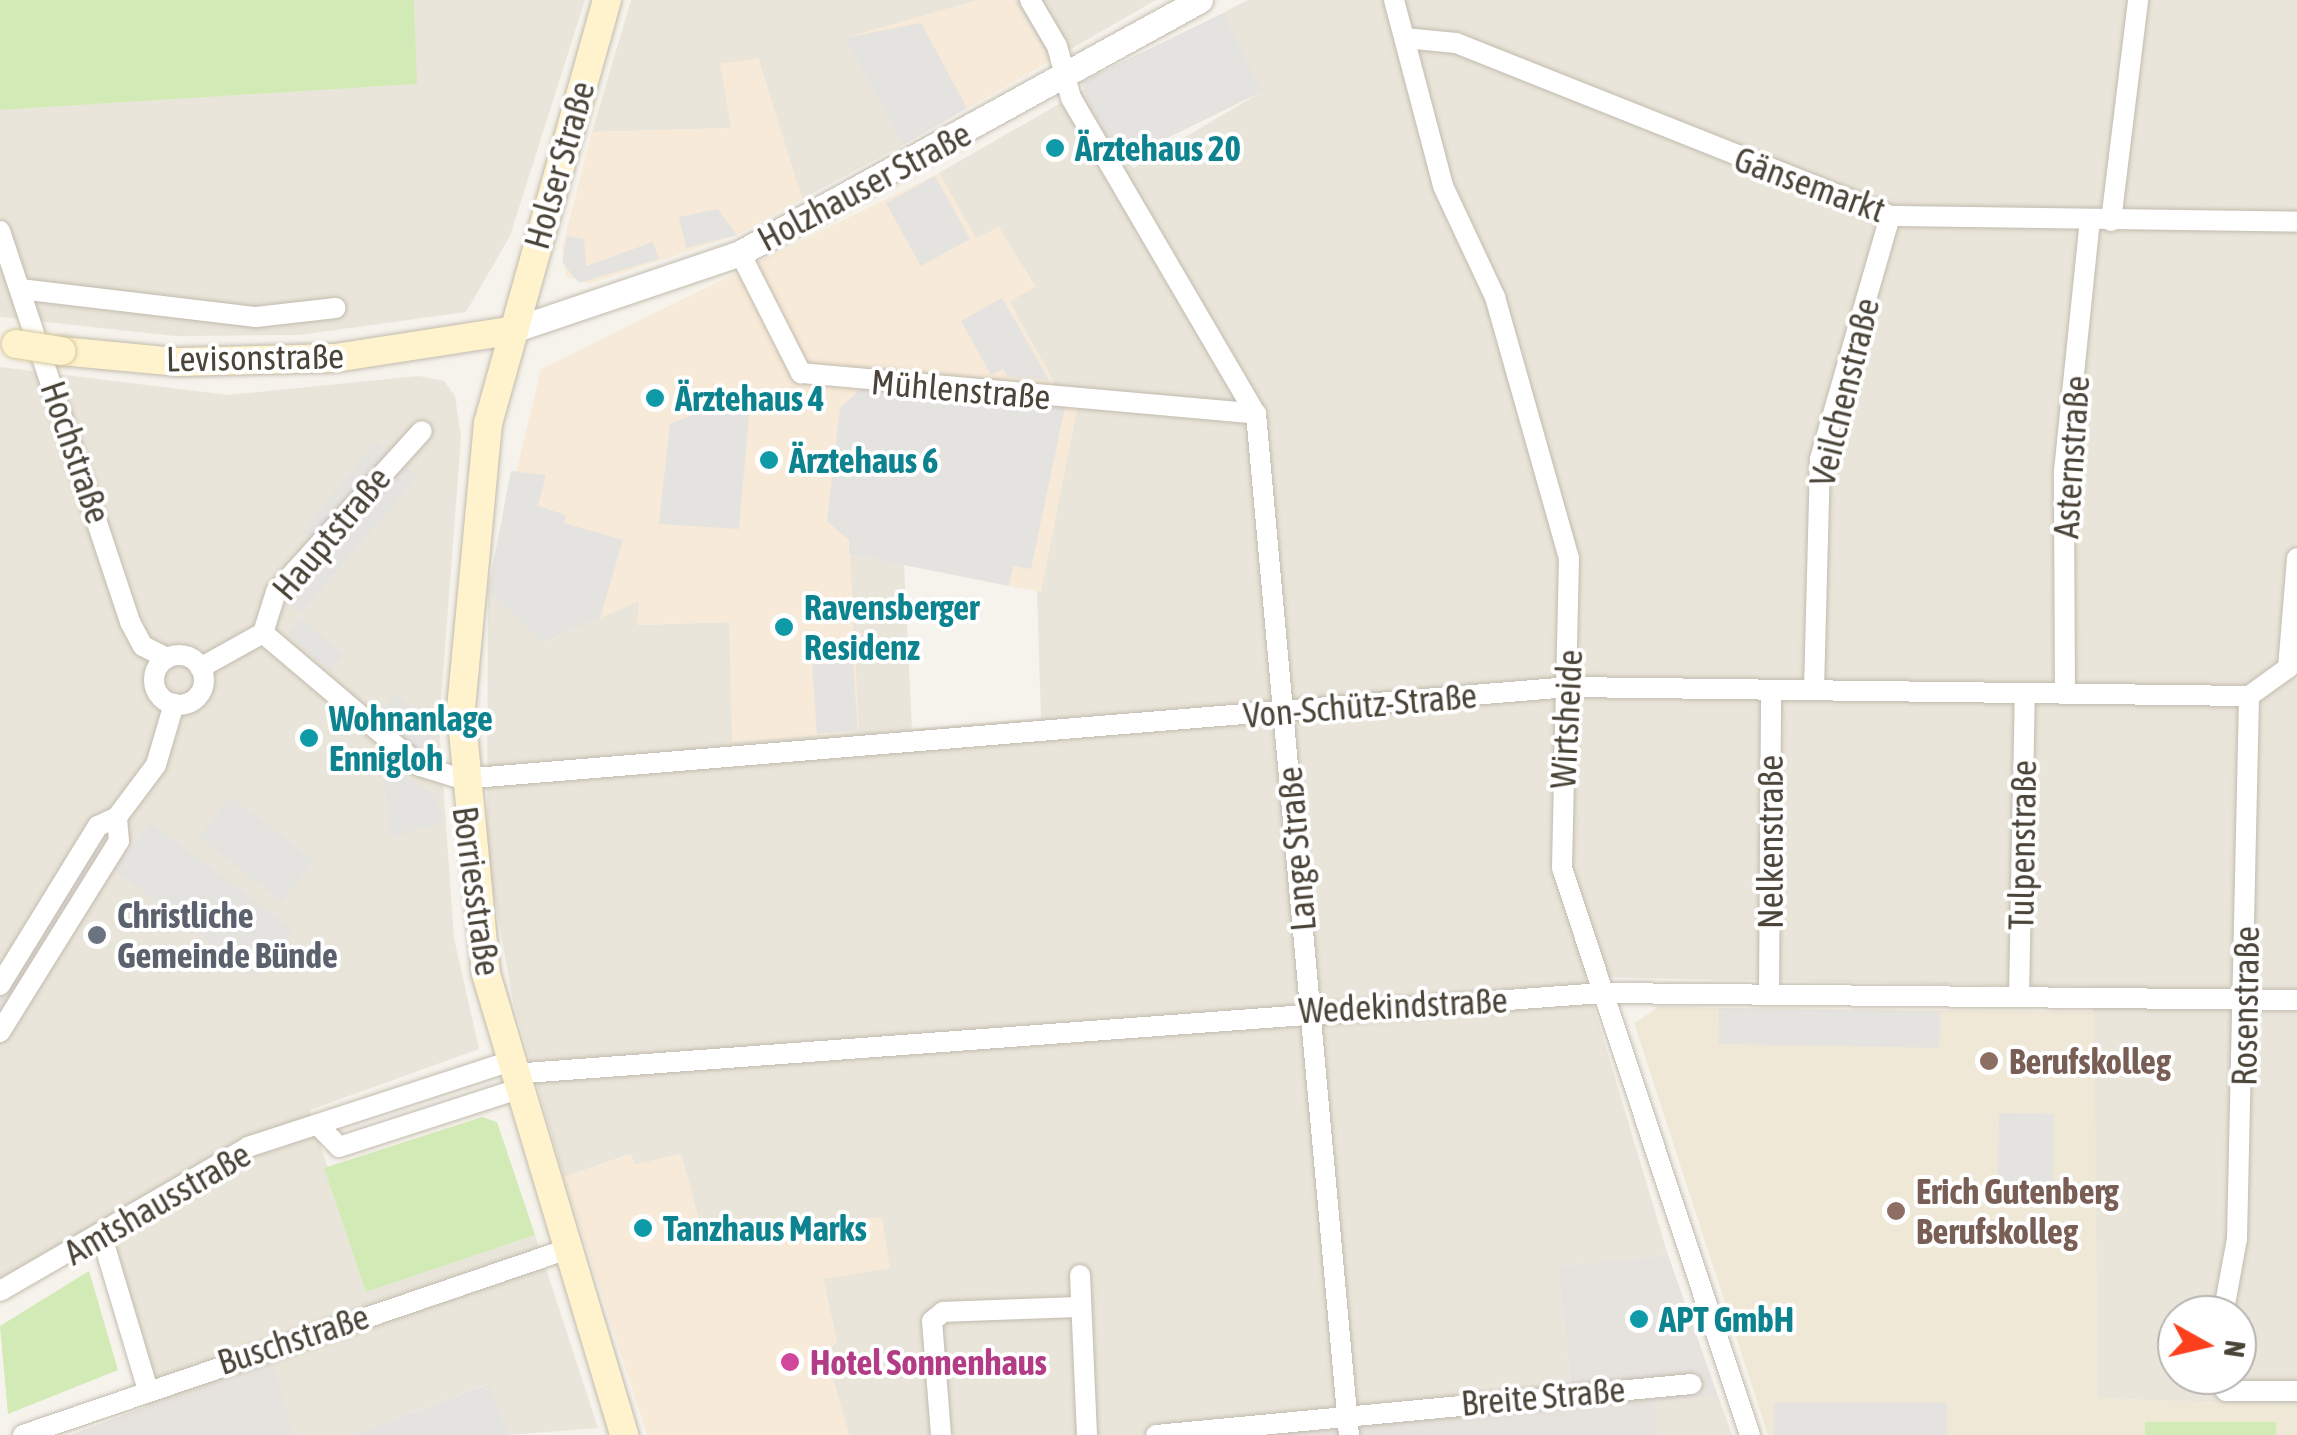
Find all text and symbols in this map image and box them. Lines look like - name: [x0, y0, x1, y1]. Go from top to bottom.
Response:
- street label: Holser Straße: [515, 76, 603, 254]
- street label: Holzhauser Straße: [750, 112, 978, 260]
- place label: Ärztehaus 20: [1075, 127, 1241, 169]
- marker: Ärztehaus 20: [1044, 137, 1066, 159]
- street label: Gänsemarkt: [1729, 137, 1891, 231]
- street label: Veilchenstraße: [1800, 294, 1888, 490]
- street label: Levisonstraße: [166, 334, 344, 380]
- street label: Mühlenstraße: [870, 360, 1052, 418]
- street label: Asternstraße: [2044, 374, 2098, 540]
- street label: Hochstraße: [32, 375, 120, 529]
- place label: Ärztehaus 4: [675, 377, 824, 419]
- marker: Ärztehaus 4: [644, 387, 666, 409]
- place label: Ärztehaus 6: [789, 439, 938, 481]
- marker: Ärztehaus 6: [758, 449, 780, 471]
- street label: Hauptstraße: [263, 458, 399, 608]
- place label: Ravensberger Residenz: [804, 586, 979, 668]
- marker: Ravensberger Residenz: [773, 616, 795, 638]
- street label: Wirtsheide: [1541, 648, 1591, 790]
- street label: Von-Schütz-Straße: [1241, 674, 1479, 736]
- place label: Wohnanlage Ennigloh: [329, 697, 493, 779]
- marker: Wohnanlage Ennigloh: [298, 727, 320, 749]
- street label: Nelkenstraße: [1749, 755, 1791, 929]
- street label: Tulpenstraße: [2000, 760, 2044, 930]
- street label: Lange Straße: [1268, 765, 1324, 933]
- street label: Borriesstraße: [444, 804, 510, 978]
- place label: Christliche Gemeinde Bünde: [117, 894, 338, 976]
- marker: Christliche Gemeinde Bünde: [86, 924, 108, 946]
- street label: Rosenstraße: [2223, 926, 2267, 1086]
- street label: Wedekindstraße: [1297, 979, 1509, 1031]
- place label: Berufskolleg: [2009, 1040, 2171, 1082]
- marker: Berufskolleg: [1978, 1050, 2000, 1072]
- street label: Amtshausstraße: [56, 1133, 258, 1273]
- place label: Erich Gutenberg Berufskolleg: [1916, 1170, 2119, 1252]
- marker: Erich Gutenberg Berufskolleg: [1885, 1200, 1907, 1222]
- place label: Tanzhaus Marks: [663, 1207, 867, 1249]
- marker: Tanzhaus Marks: [632, 1217, 654, 1239]
- street label: Buschstraße: [212, 1295, 374, 1383]
- north arrow: [2157, 1295, 2257, 1395]
- place label: APT GmbH: [1659, 1298, 1794, 1340]
- marker: APT GmbH: [1628, 1308, 1650, 1330]
- text: N: [2218, 1338, 2252, 1359]
- place label: Hotel Sonnenhaus: [810, 1341, 1047, 1383]
- marker: Hotel Sonnenhaus: [779, 1351, 801, 1373]
- street label: Breite Straße: [1459, 1368, 1627, 1424]

